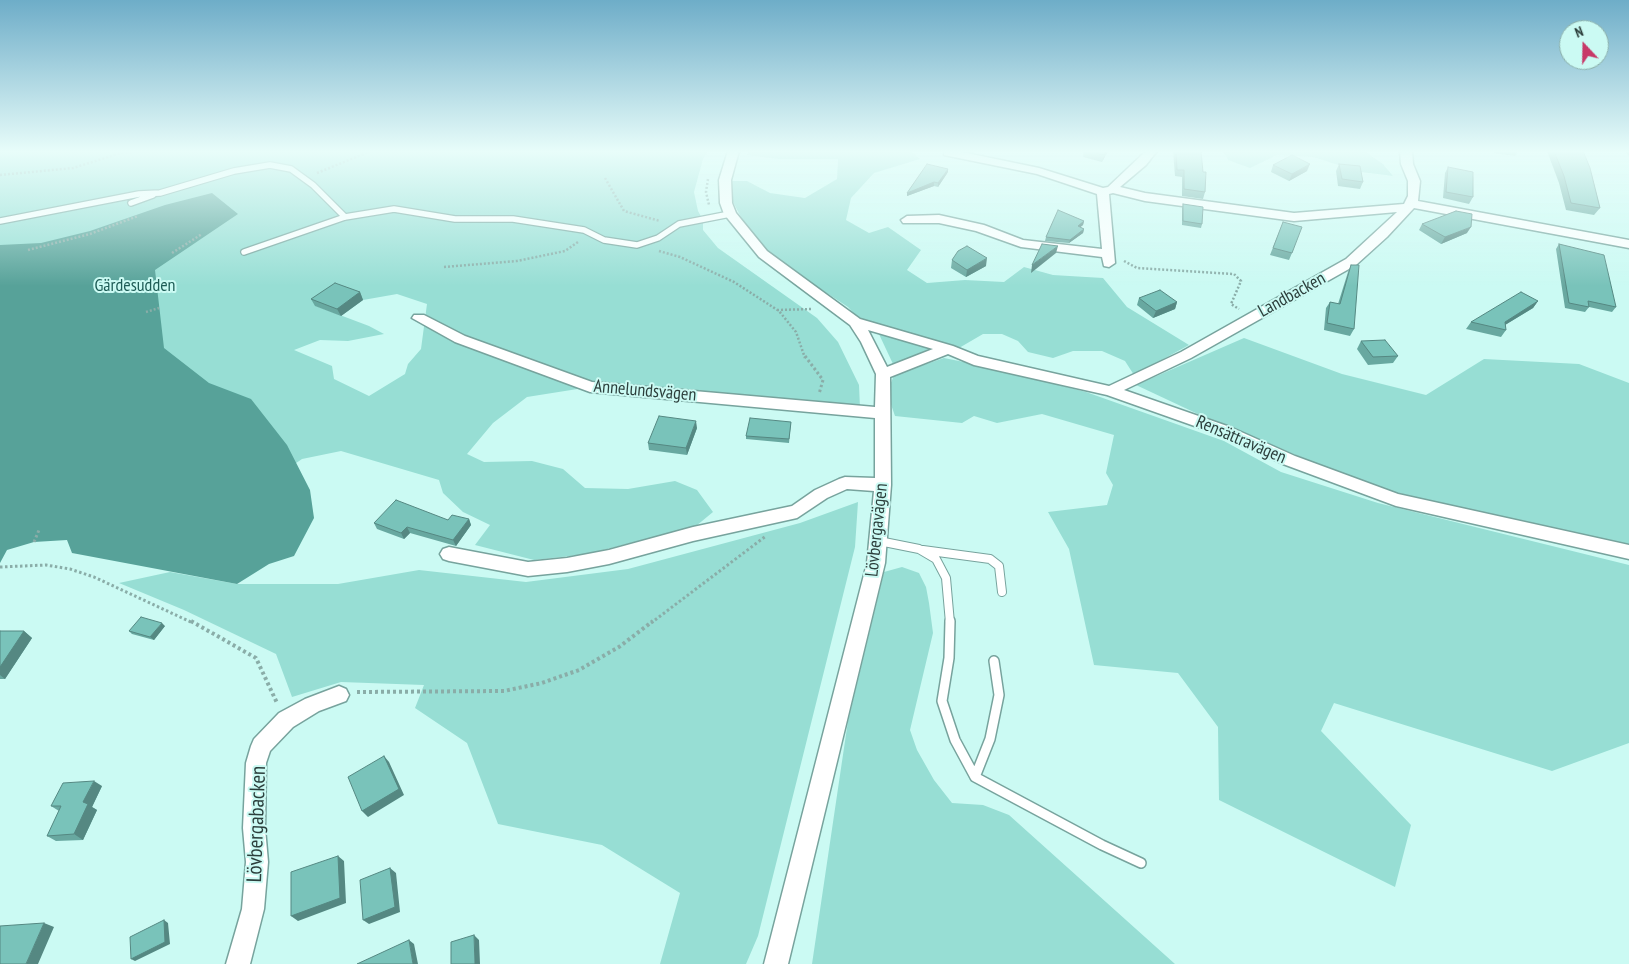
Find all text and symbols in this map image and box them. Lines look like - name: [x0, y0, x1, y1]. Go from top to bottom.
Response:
- north arrow: [1559, 20, 1609, 70]
- text: N: [1572, 22, 1586, 42]
- street label: Landbacken: [1255, 268, 1329, 322]
- park label: Gärdesudden: [94, 275, 176, 297]
- street label: Annelundsvägen: [593, 376, 697, 406]
- street label: Rensättravägen: [1193, 411, 1289, 469]
- street label: Lövbergavägen: [861, 482, 893, 578]
- street label: Lövbergabacken: [242, 765, 272, 883]

